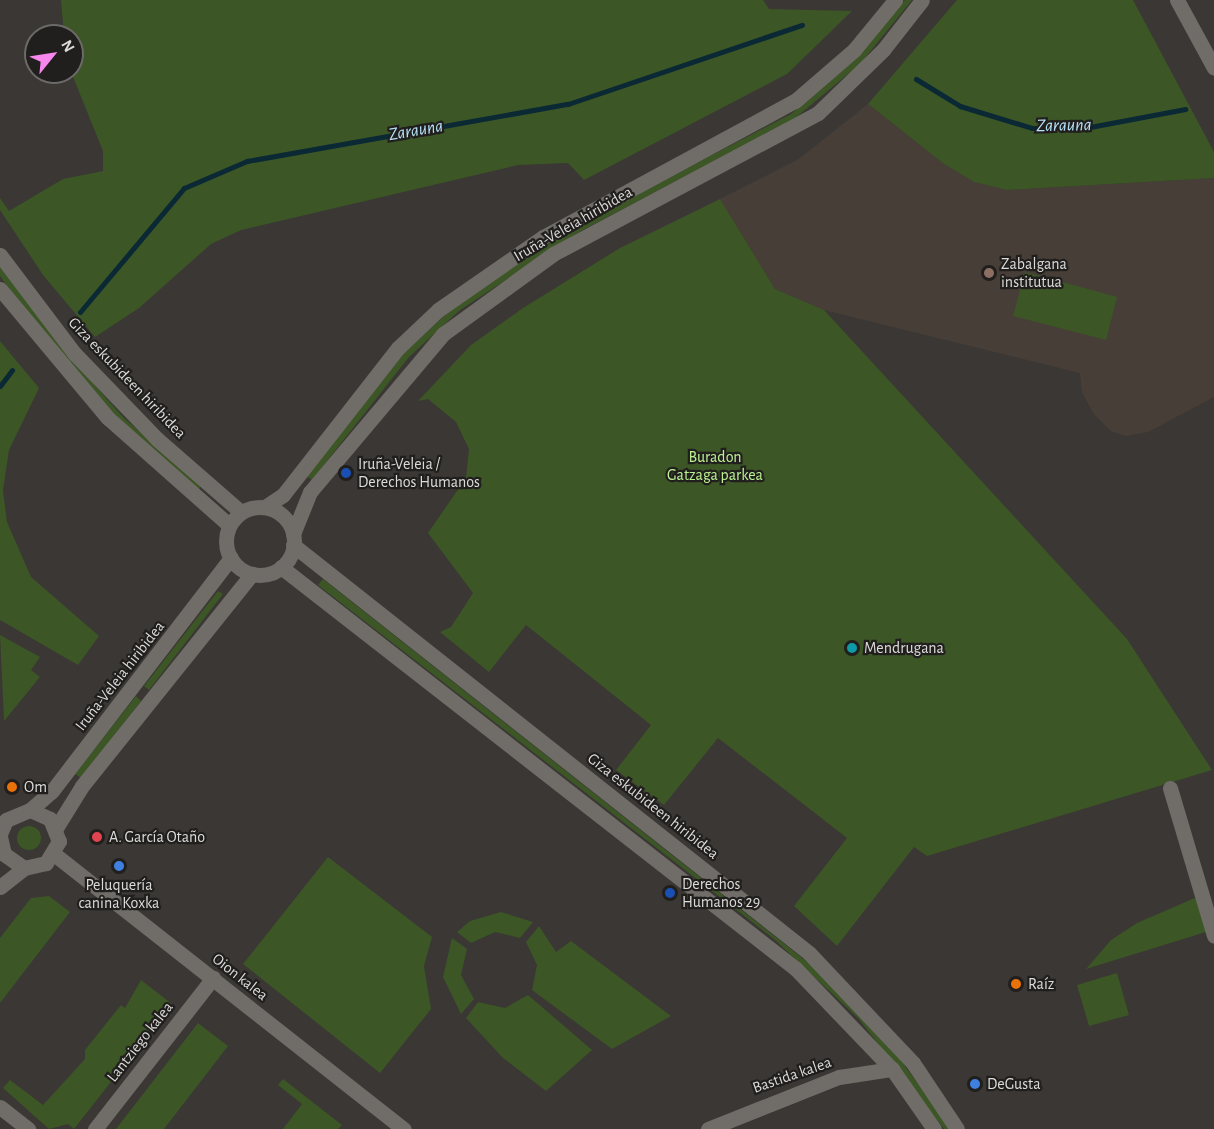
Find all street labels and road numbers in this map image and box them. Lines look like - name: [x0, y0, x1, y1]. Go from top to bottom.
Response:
- street label: Iruña-Veleia hiribidea: [510, 182, 636, 266]
- street label: Giza eskubideen hiribidea: [64, 313, 190, 443]
- street label: Iruña-Veleia hiribidea: [71, 617, 169, 735]
- street label: Giza eskubideen hiribidea: [584, 749, 722, 863]
- street label: Oion kalea: [208, 949, 272, 1005]
- street label: Lantziego kalea: [103, 998, 177, 1086]
- street label: Bastida kalea: [750, 1053, 834, 1097]

